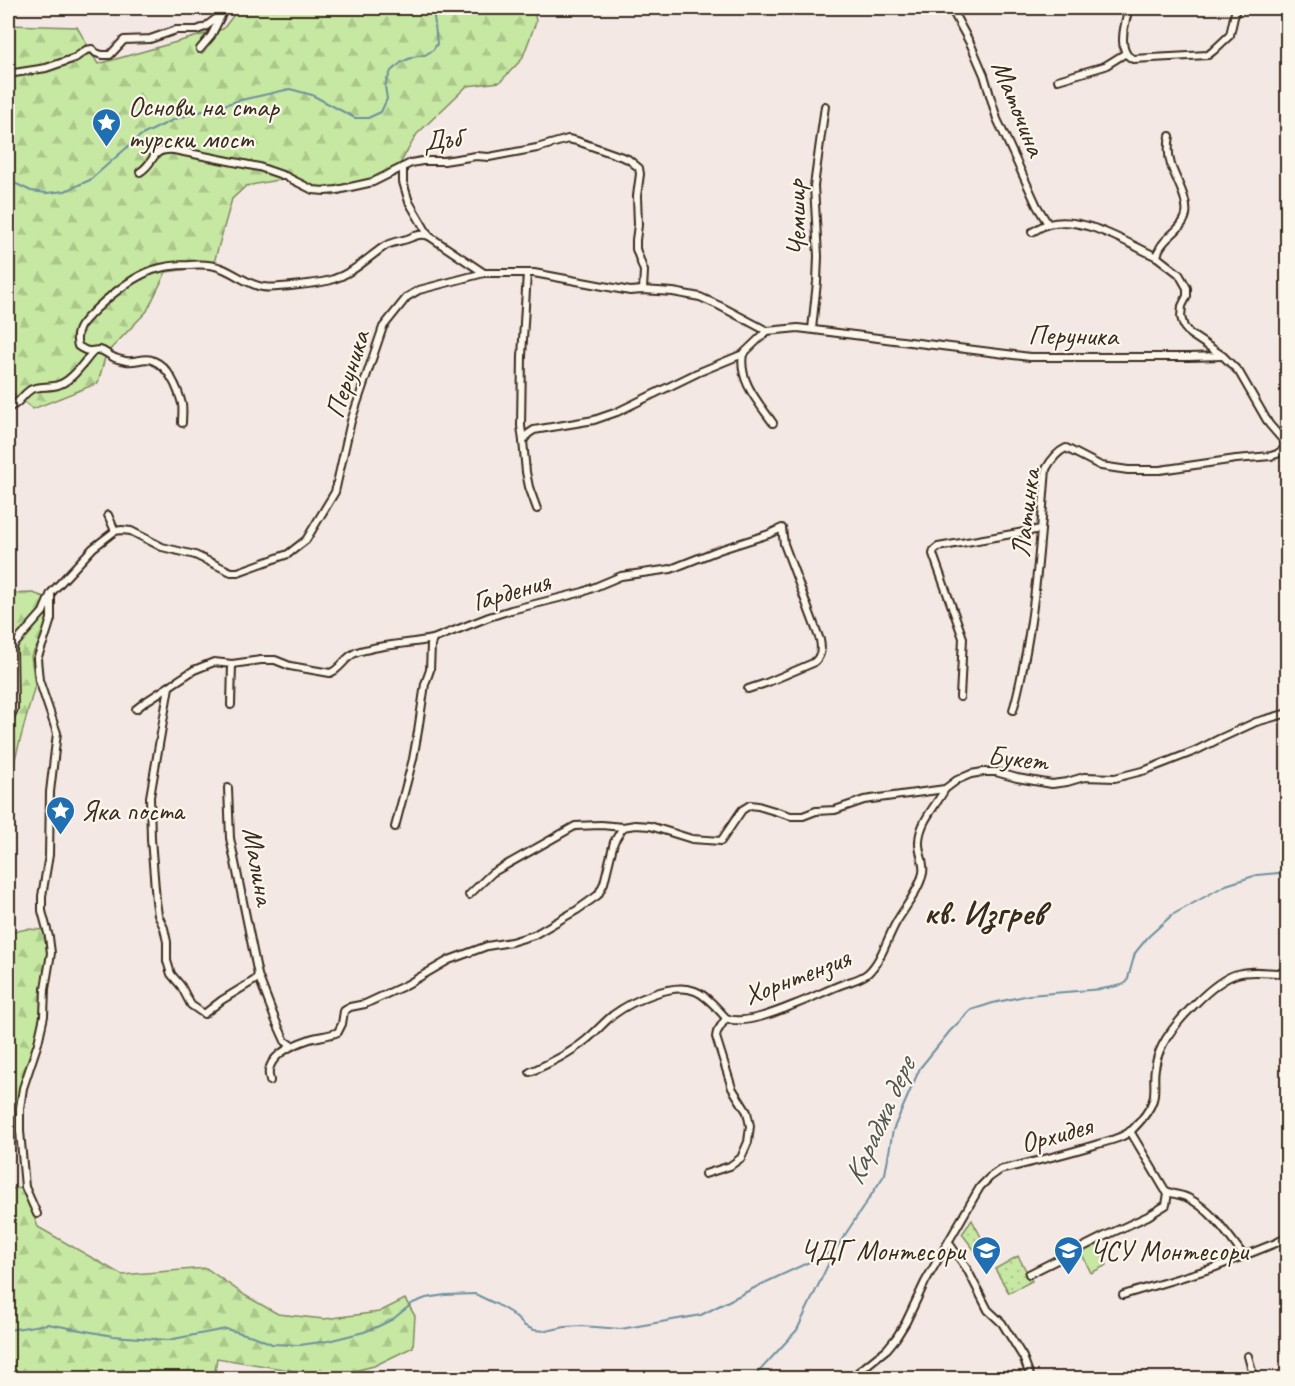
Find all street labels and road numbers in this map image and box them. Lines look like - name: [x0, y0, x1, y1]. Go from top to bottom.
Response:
- street label: Маточина: [984, 55, 1055, 163]
- street label: Дъб: [421, 119, 470, 158]
- street label: Чемшир: [778, 177, 814, 257]
- street label: Перуника: [1028, 317, 1120, 353]
- street label: Перуника: [316, 324, 378, 422]
- street label: Латинка: [1002, 464, 1048, 559]
- street label: Гардения: [468, 563, 555, 619]
- street label: Букет: [986, 737, 1052, 779]
- street label: Малина: [235, 824, 283, 910]
- street label: Хорнтензия: [739, 939, 856, 1012]
- street label: Орхидея: [1016, 1107, 1098, 1160]

